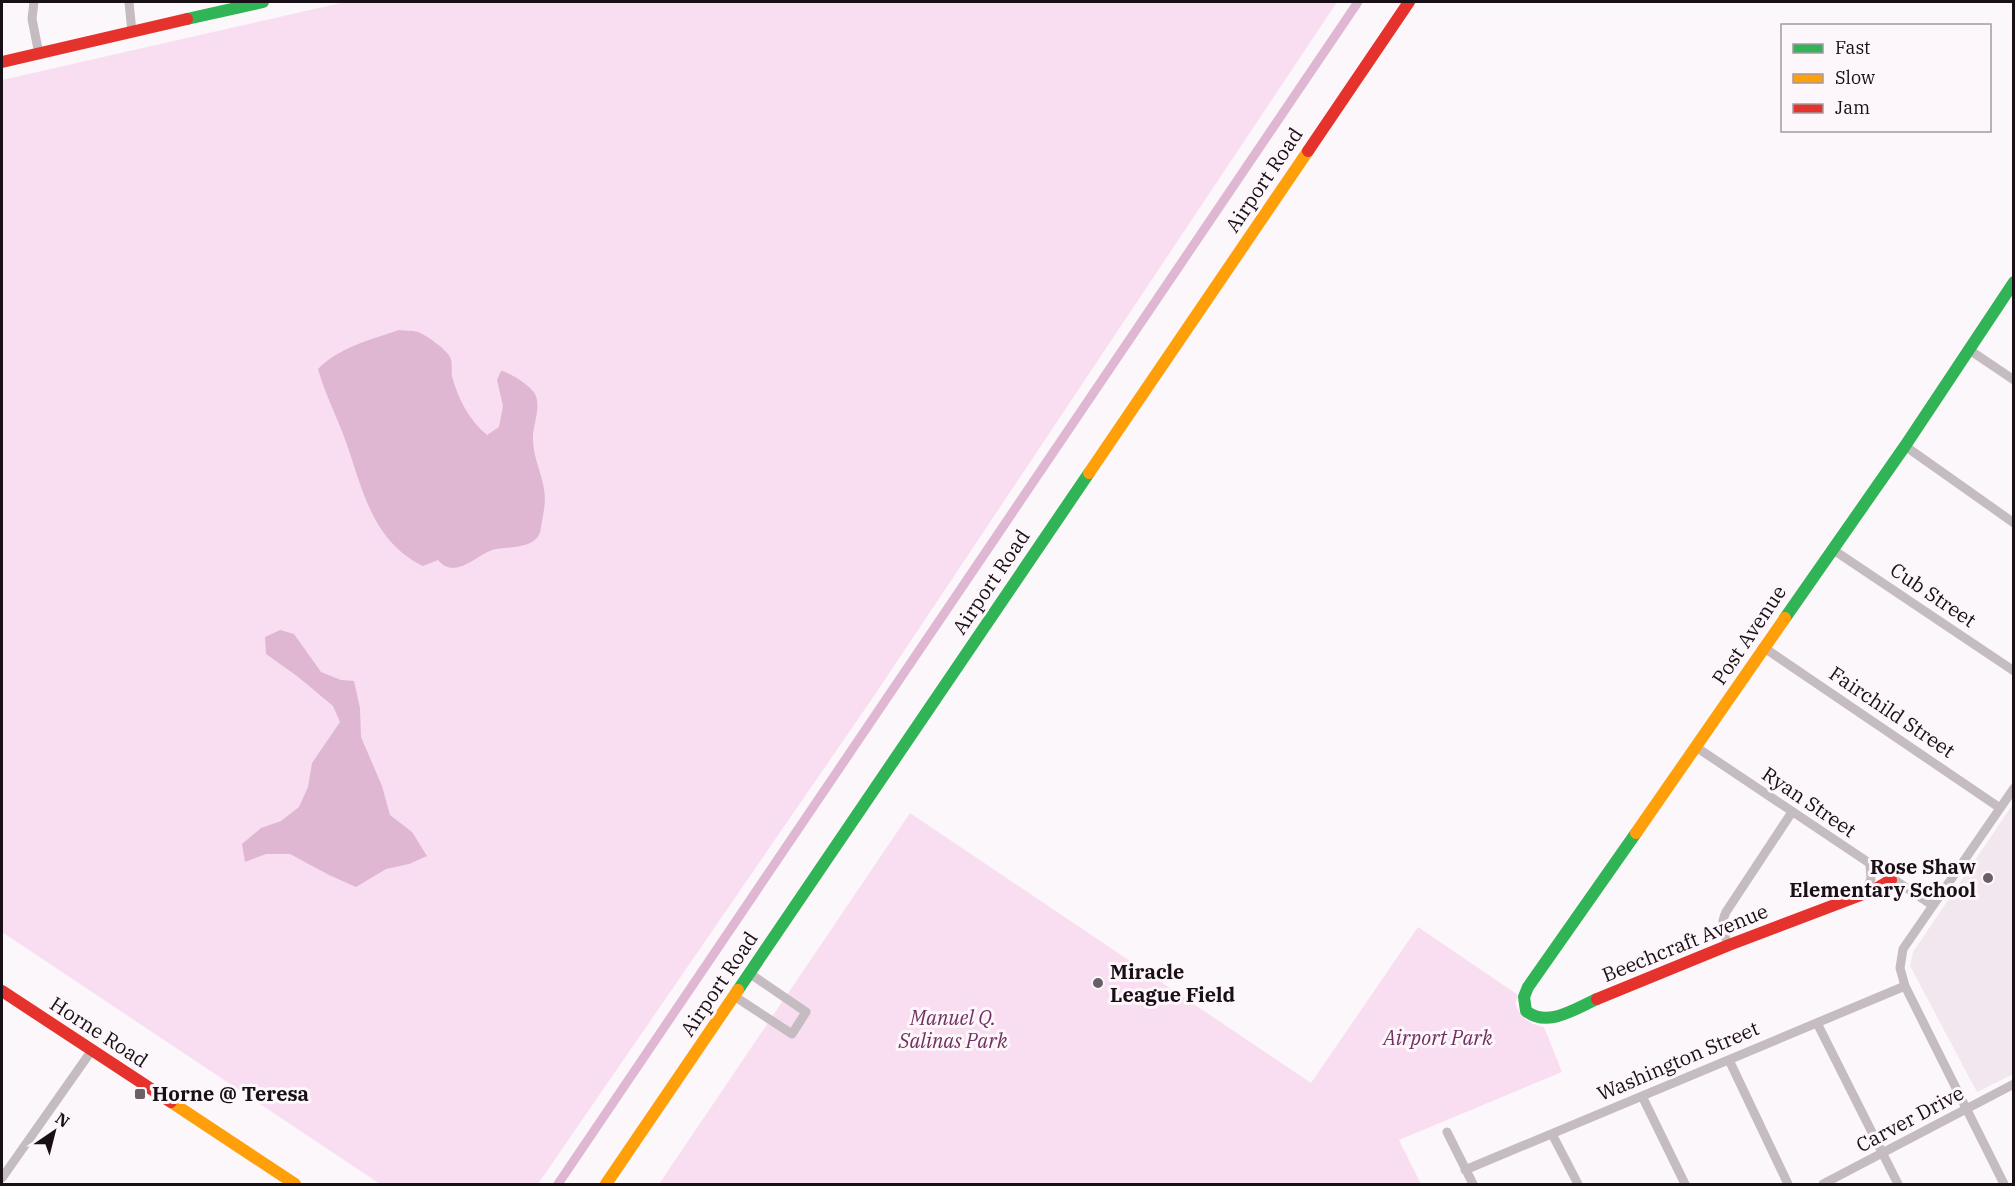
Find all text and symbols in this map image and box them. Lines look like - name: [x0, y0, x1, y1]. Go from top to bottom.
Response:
- legend: [1781, 24, 1991, 132]
- text: Fast: [1835, 36, 1870, 59]
- text: Slow: [1835, 66, 1875, 89]
- text: Jam: [1835, 96, 1870, 119]
- street label: Airport Road: [1219, 122, 1309, 237]
- street label: Airport Road: [946, 524, 1036, 639]
- street label: Cub Street: [1885, 556, 1982, 633]
- street label: Post Avenue: [1705, 580, 1792, 690]
- street label: Fairchild Street: [1824, 660, 1960, 764]
- street label: Ryan Street: [1757, 760, 1862, 843]
- place label: Rose Shaw Elementary School: [1789, 853, 1976, 903]
- marker: Rose Shaw Elementary School: [1981, 871, 1995, 885]
- street label: Beechcraft Avenue: [1598, 897, 1772, 988]
- street label: Airport Road: [674, 926, 764, 1041]
- place label: Miracle League Field: [1110, 958, 1236, 1008]
- marker: Miracle League Field: [1091, 976, 1105, 990]
- street label: Horne Road: [45, 990, 153, 1073]
- park label: Manuel Q. Salinas Park: [897, 1004, 1008, 1054]
- street label: Washington Street: [1593, 1014, 1763, 1107]
- park label: Airport Park: [1381, 1024, 1493, 1051]
- street label: Carver Drive: [1851, 1079, 1968, 1158]
- place label: Horne @ Teresa: [152, 1080, 309, 1107]
- marker: Horne @ Teresa: [133, 1087, 147, 1101]
- north arrow: [24, 1102, 84, 1162]
- text: N: [52, 1108, 74, 1132]

